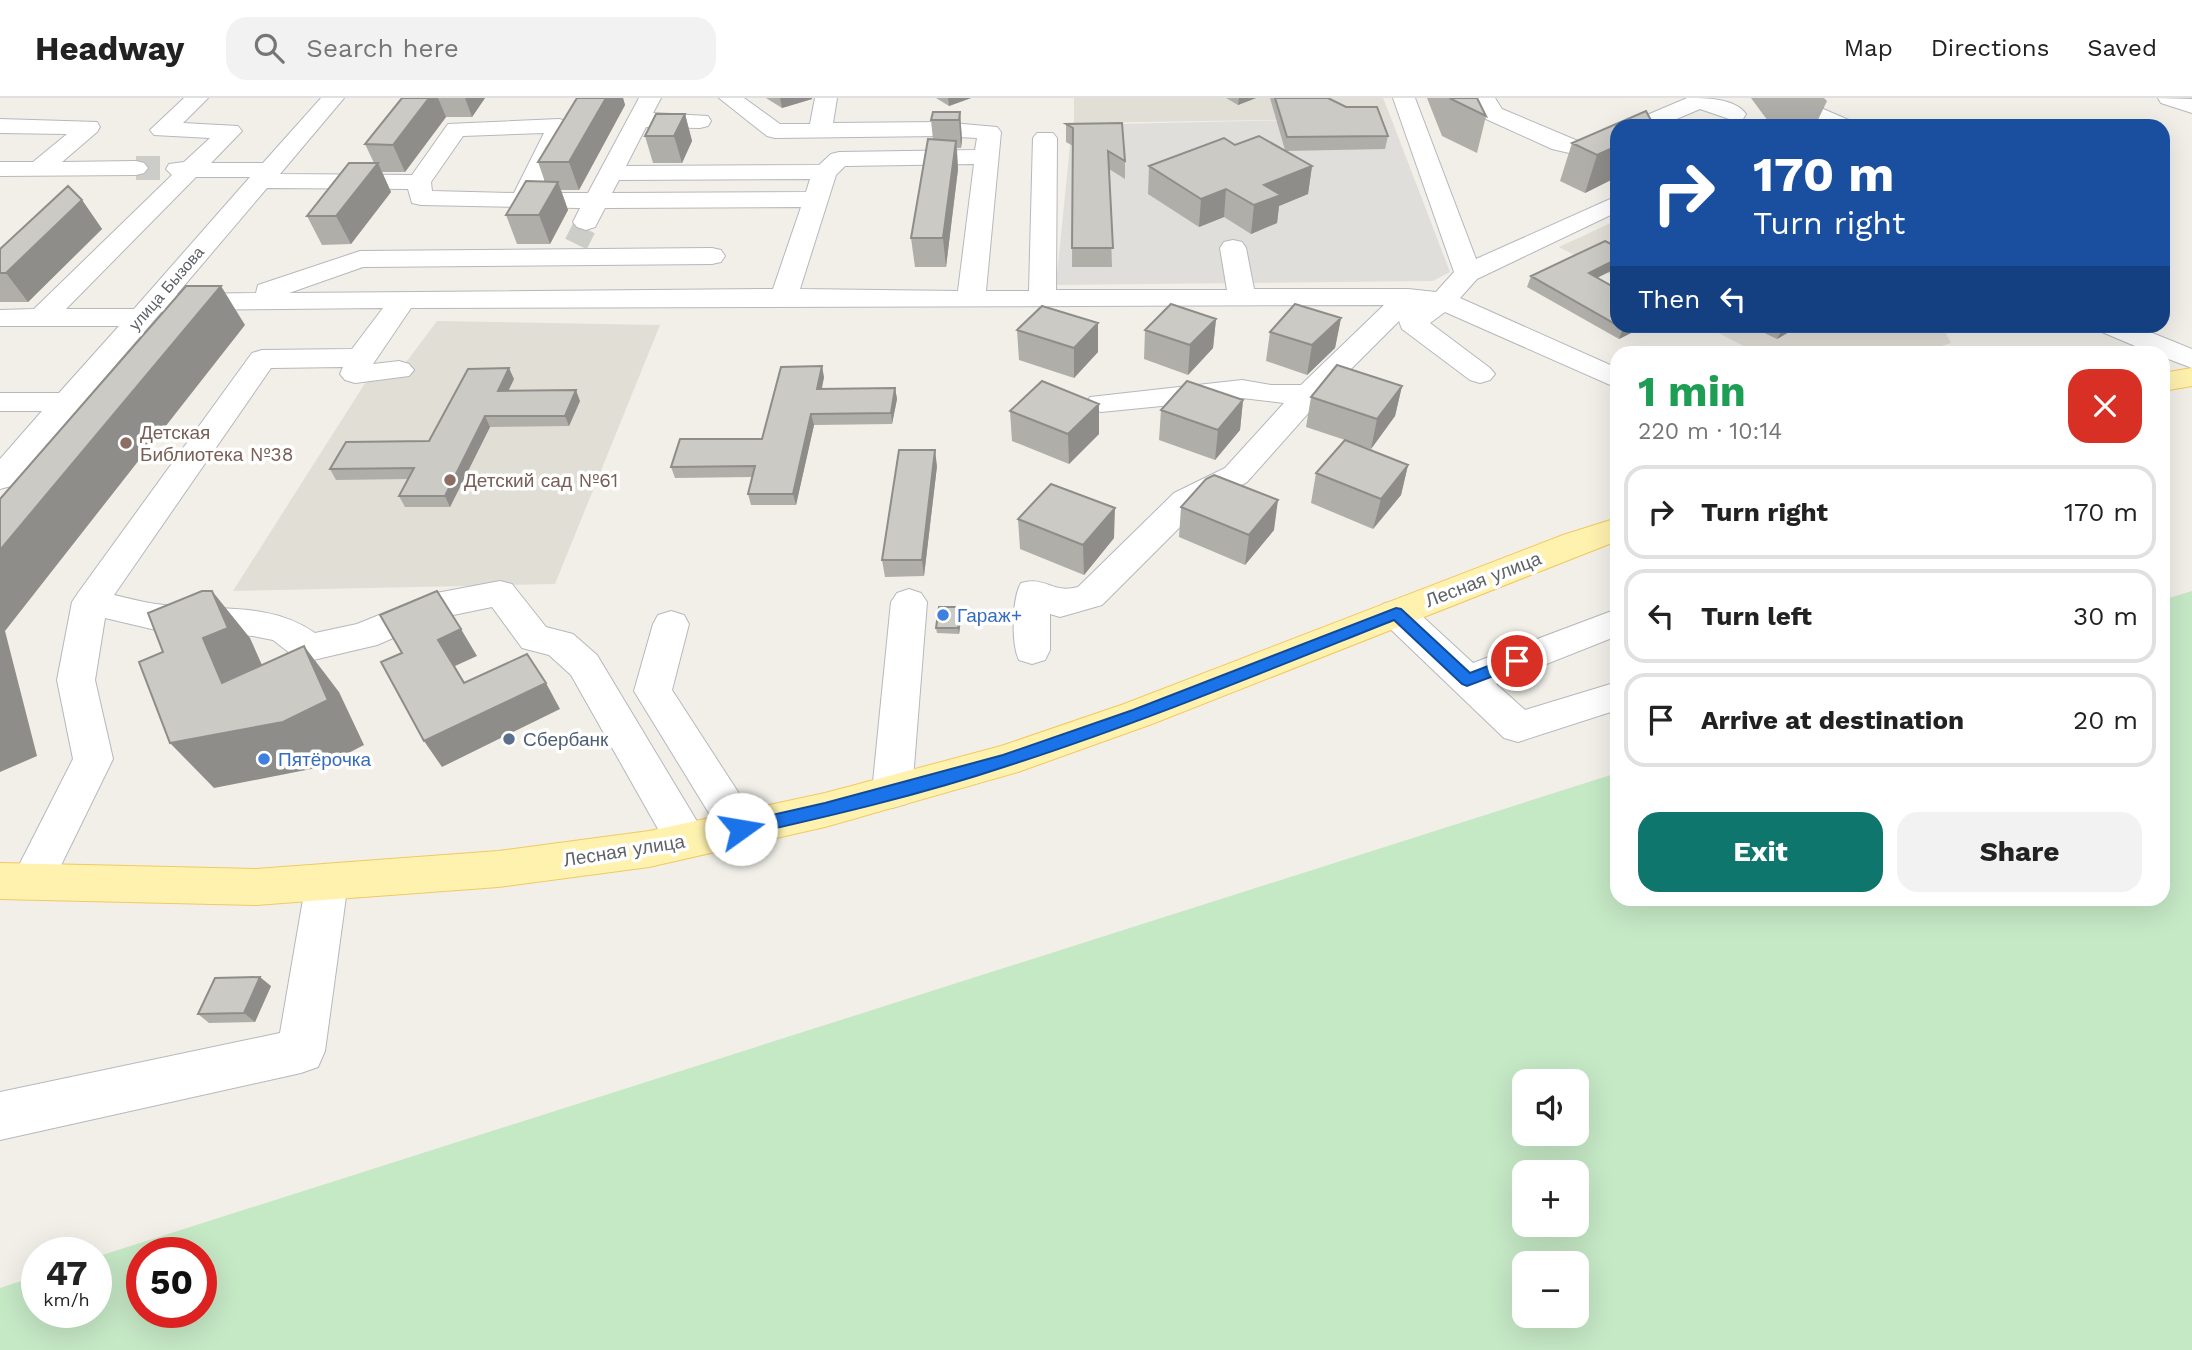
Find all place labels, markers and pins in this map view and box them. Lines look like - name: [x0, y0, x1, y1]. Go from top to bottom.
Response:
- place label: Детская Библиотека №38: [140, 421, 293, 466]
- marker: Детская Библиотека №38: [118, 435, 134, 451]
- place label: Детский сад №61: [464, 469, 618, 492]
- marker: Детский сад №61: [442, 472, 458, 488]
- place label: Гараж+: [957, 604, 1022, 627]
- marker: Гараж+: [935, 607, 951, 623]
- pin: [1487, 631, 1547, 691]
- place label: Сбербанк: [523, 728, 609, 751]
- marker: Сбербанк: [501, 731, 517, 747]
- place label: Пятёрочка: [278, 748, 372, 771]
- marker: Пятёрочка: [256, 751, 272, 767]

